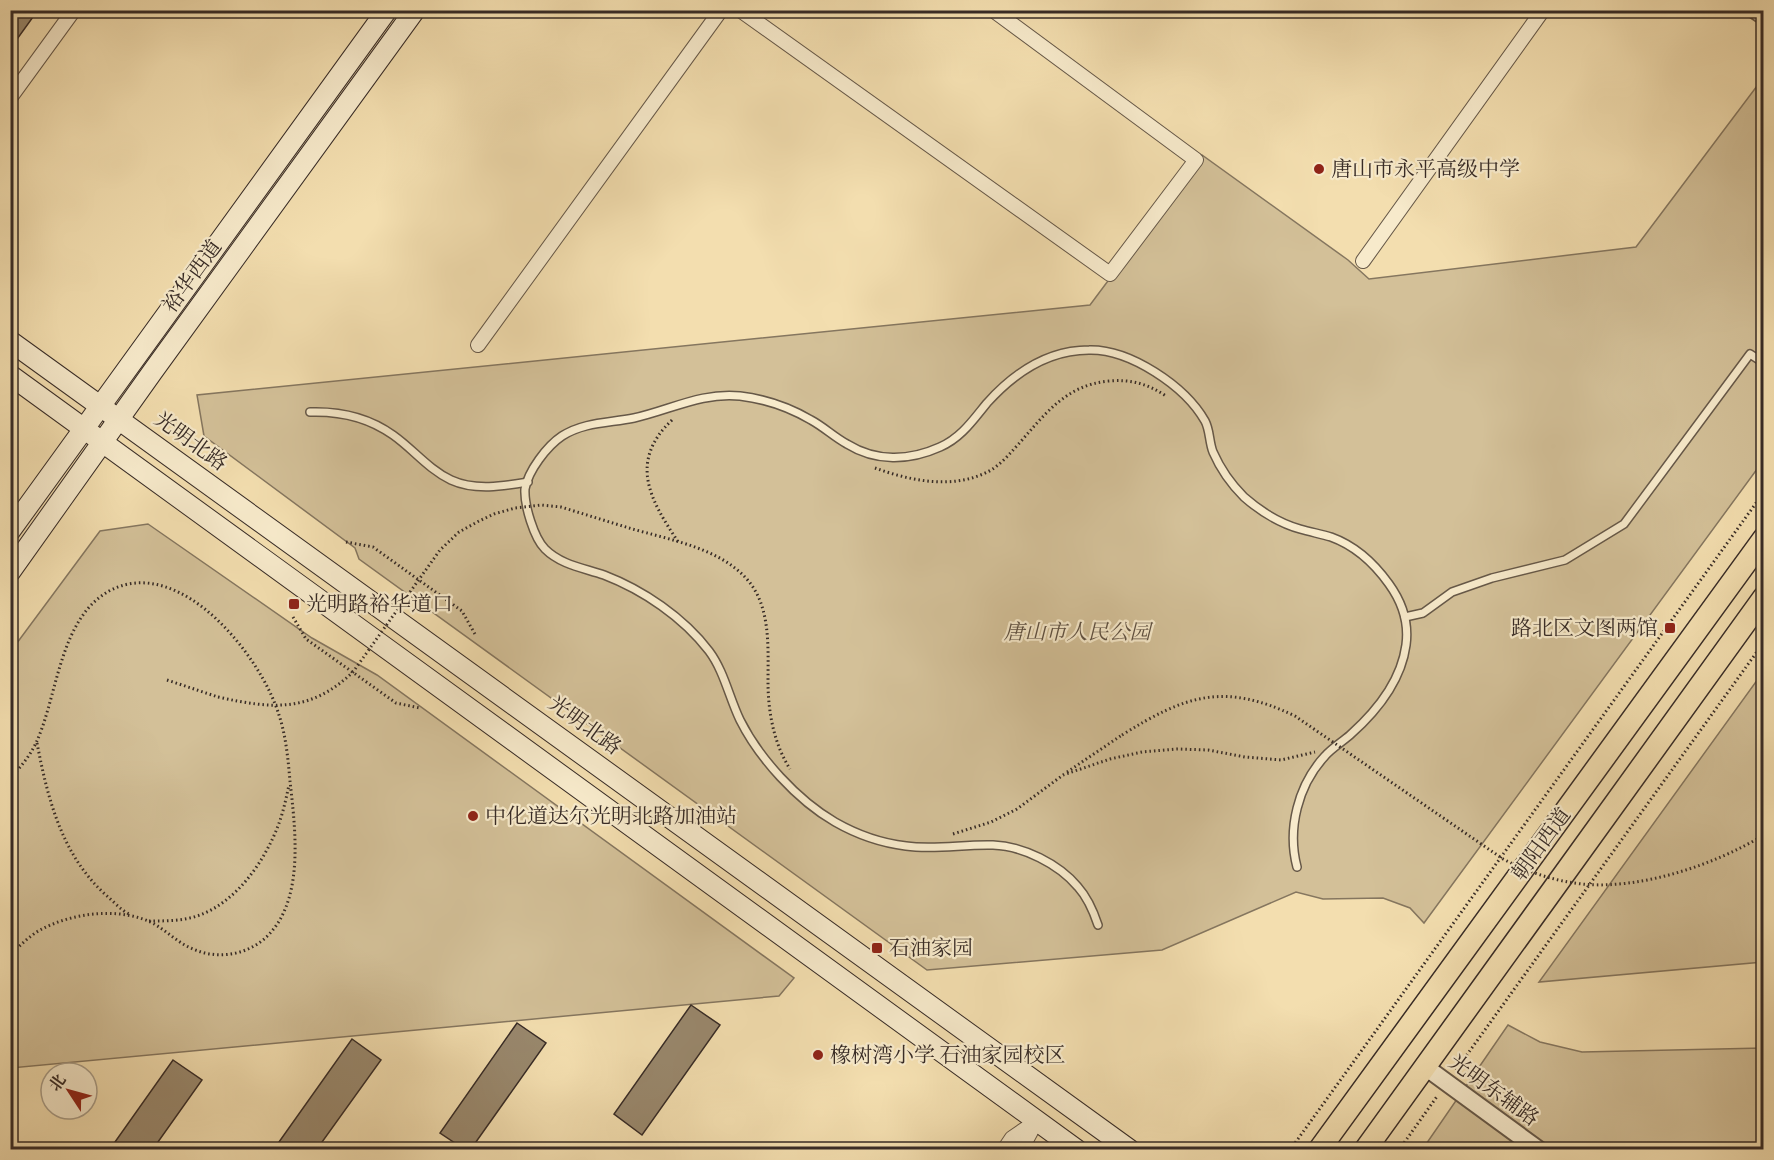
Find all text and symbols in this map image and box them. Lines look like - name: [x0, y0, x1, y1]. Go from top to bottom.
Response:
- place label: 唐山市永平高级中学: [1331, 157, 1520, 183]
- marker: 唐山市永平高级中学: [1312, 162, 1326, 176]
- street label: 裕华西道: [158, 235, 228, 318]
- street label: 光明北路: [149, 407, 232, 477]
- place label: 光明路裕华道口: [306, 592, 453, 618]
- marker: 光明路裕华道口: [287, 597, 301, 611]
- place label: 路北区文图两馆: [1511, 616, 1658, 642]
- park label: 唐山市人民公园: [1004, 620, 1153, 646]
- marker: 路北区文图两馆: [1663, 621, 1677, 635]
- street label: 光明北路: [543, 691, 626, 761]
- street label: 朝阳西道: [1507, 803, 1577, 886]
- place label: 中化道达尔光明北路加油站: [485, 804, 737, 830]
- marker: 中化道达尔光明北路加油站: [466, 809, 480, 823]
- place label: 石油家园: [889, 936, 973, 962]
- marker: 石油家园: [870, 941, 884, 955]
- place label: 橡树湾小学 石油家园校区: [830, 1043, 1066, 1069]
- marker: 橡树湾小学 石油家园校区: [811, 1048, 825, 1062]
- street label: 光明东辅路: [1443, 1049, 1544, 1132]
- north arrow: [39, 1061, 99, 1121]
- text: 北: [45, 1070, 70, 1095]

